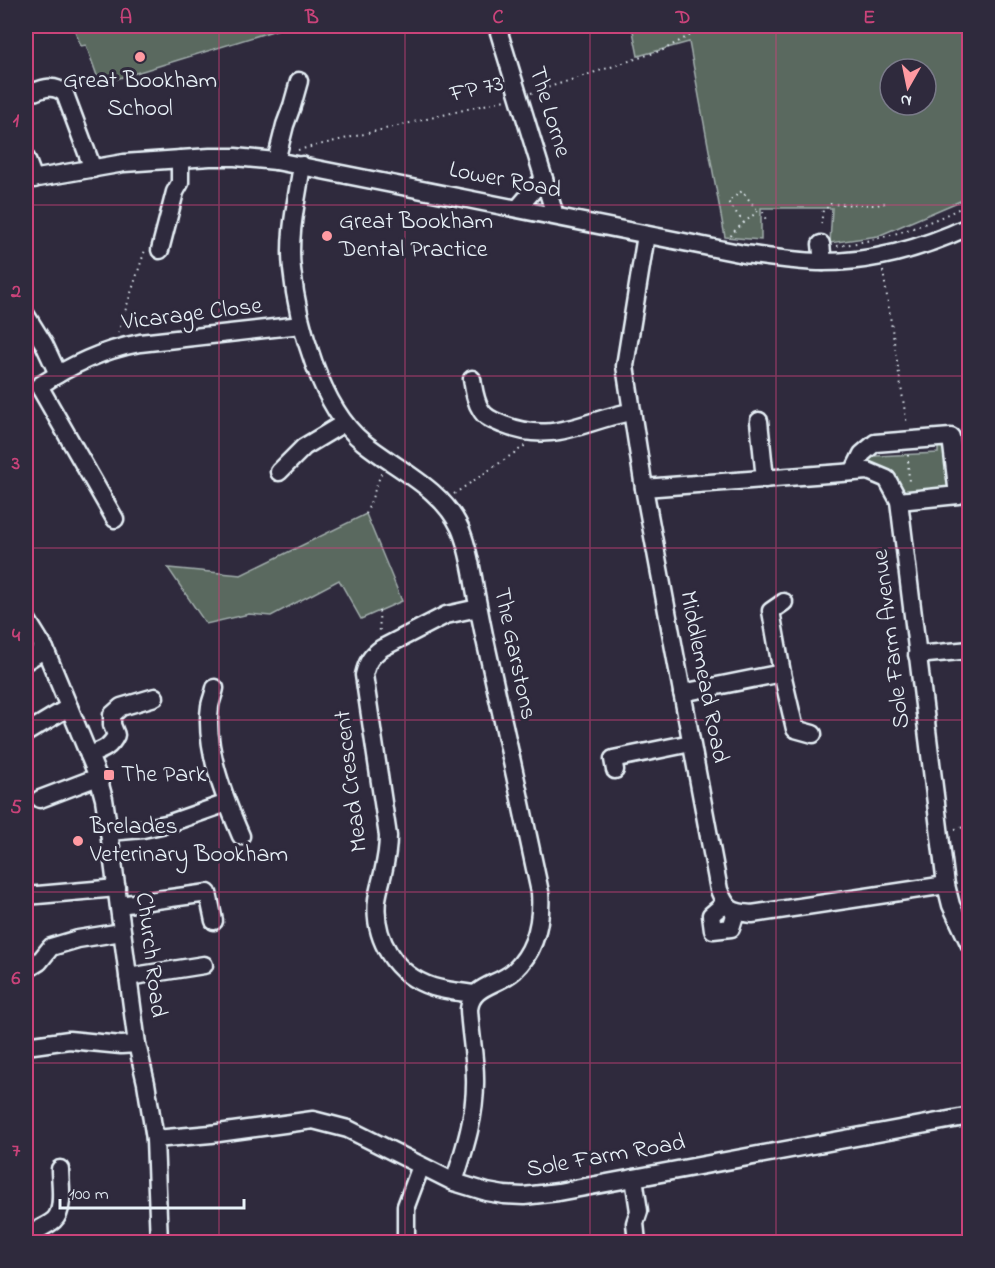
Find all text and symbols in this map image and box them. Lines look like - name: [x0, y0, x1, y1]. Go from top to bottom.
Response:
- text: A: [120, 4, 132, 33]
- text: B: [304, 4, 319, 33]
- text: C: [493, 4, 504, 33]
- text: D: [675, 4, 690, 33]
- text: E: [863, 4, 875, 33]
- marker: Great Bookham School: [133, 50, 147, 64]
- north arrow: [878, 57, 938, 117]
- street label: The Lorne: [519, 62, 579, 162]
- place label: Great Bookham School: [63, 64, 217, 127]
- street label: FP 73: [446, 67, 507, 113]
- text: N: [899, 87, 913, 113]
- text: 1: [13, 107, 20, 136]
- street label: Lower Road: [446, 153, 565, 209]
- place label: Great Bookham Dental Practice: [338, 205, 493, 268]
- marker: Great Bookham Dental Practice: [320, 229, 334, 243]
- text: 2: [10, 278, 21, 307]
- street label: Vicarage Close: [119, 289, 264, 341]
- text: 3: [11, 450, 20, 479]
- street label: Sole Farm Avenue: [864, 547, 920, 731]
- street label: The Garstons: [483, 585, 545, 723]
- street label: Middlemead Road: [669, 588, 737, 767]
- text: 4: [12, 622, 21, 651]
- street label: Mead Crescent: [326, 708, 378, 854]
- place label: The Park: [121, 758, 207, 793]
- marker: The Park: [102, 768, 116, 782]
- text: 5: [10, 794, 22, 823]
- place label: Brelades Veterinary Bookham: [89, 810, 288, 874]
- marker: Brelades Veterinary Bookham: [71, 834, 85, 848]
- street label: Church Road: [125, 890, 175, 1020]
- text: 6: [12, 965, 21, 994]
- street label: Sole Farm Road: [524, 1126, 689, 1188]
- text: 7: [12, 1137, 21, 1166]
- scale bar: [60, 1172, 244, 1210]
- text: 100 m: [69, 1182, 109, 1208]

